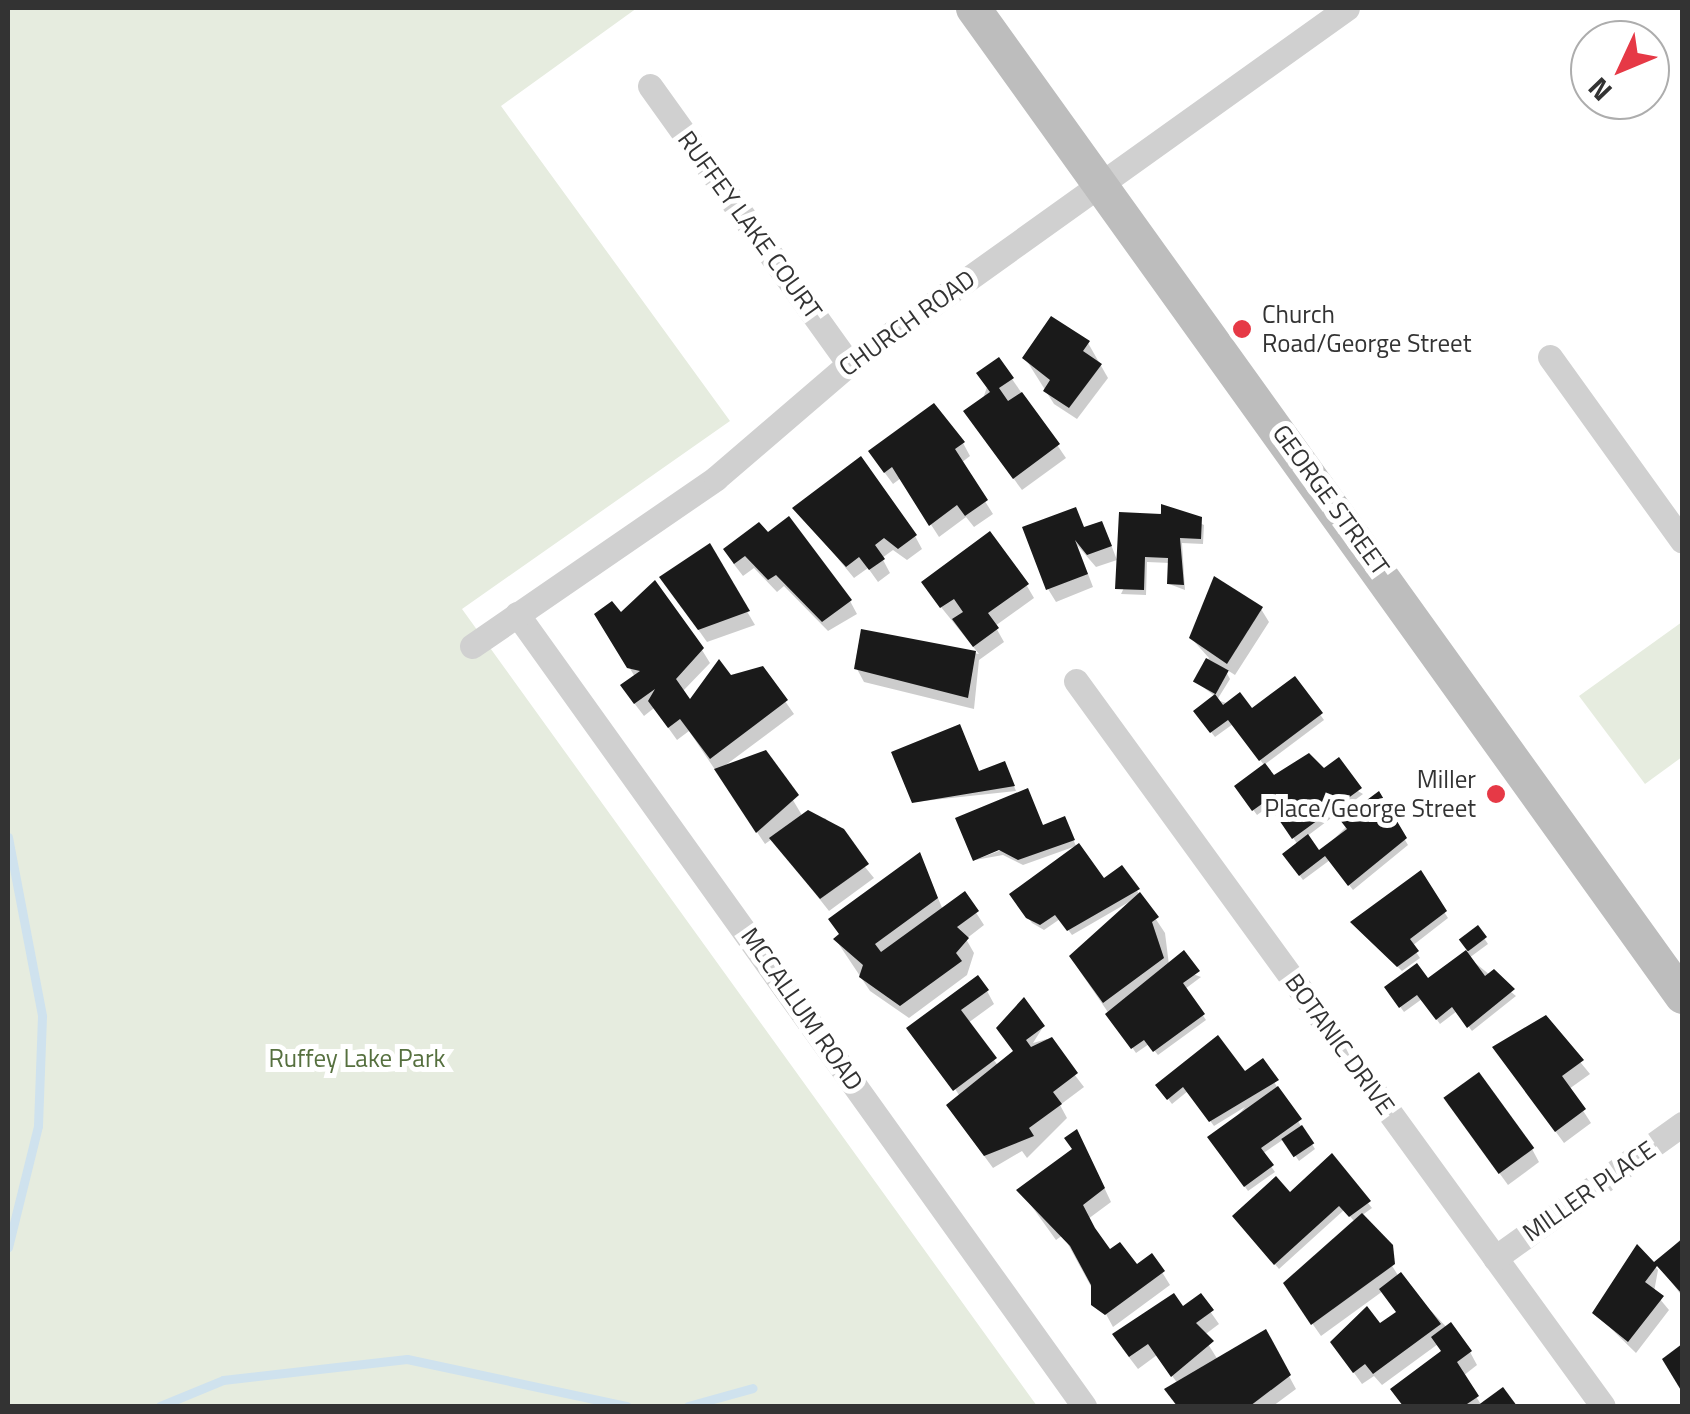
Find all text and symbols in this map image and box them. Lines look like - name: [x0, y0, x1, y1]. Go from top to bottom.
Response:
- north arrow: [1570, 20, 1670, 120]
- text: N: [1577, 68, 1622, 112]
- street label: RUFFEY LAKE COURT: [672, 125, 828, 325]
- street label: CHURCH ROAD: [833, 264, 981, 382]
- place label: Church Road/George Street: [1262, 300, 1471, 359]
- marker: Church Road/George Street: [1231, 318, 1253, 340]
- street label: GEORGE STREET: [1266, 419, 1396, 581]
- place label: Miller Place/George Street: [1264, 765, 1476, 824]
- marker: Miller Place/George Street: [1485, 783, 1507, 805]
- street label: MCCALLUM ROAD: [735, 922, 869, 1096]
- street label: BOTANIC DRIVE: [1279, 968, 1401, 1120]
- park label: Ruffey Lake Park: [268, 1043, 446, 1073]
- street label: MILLER PLACE: [1517, 1134, 1661, 1248]

